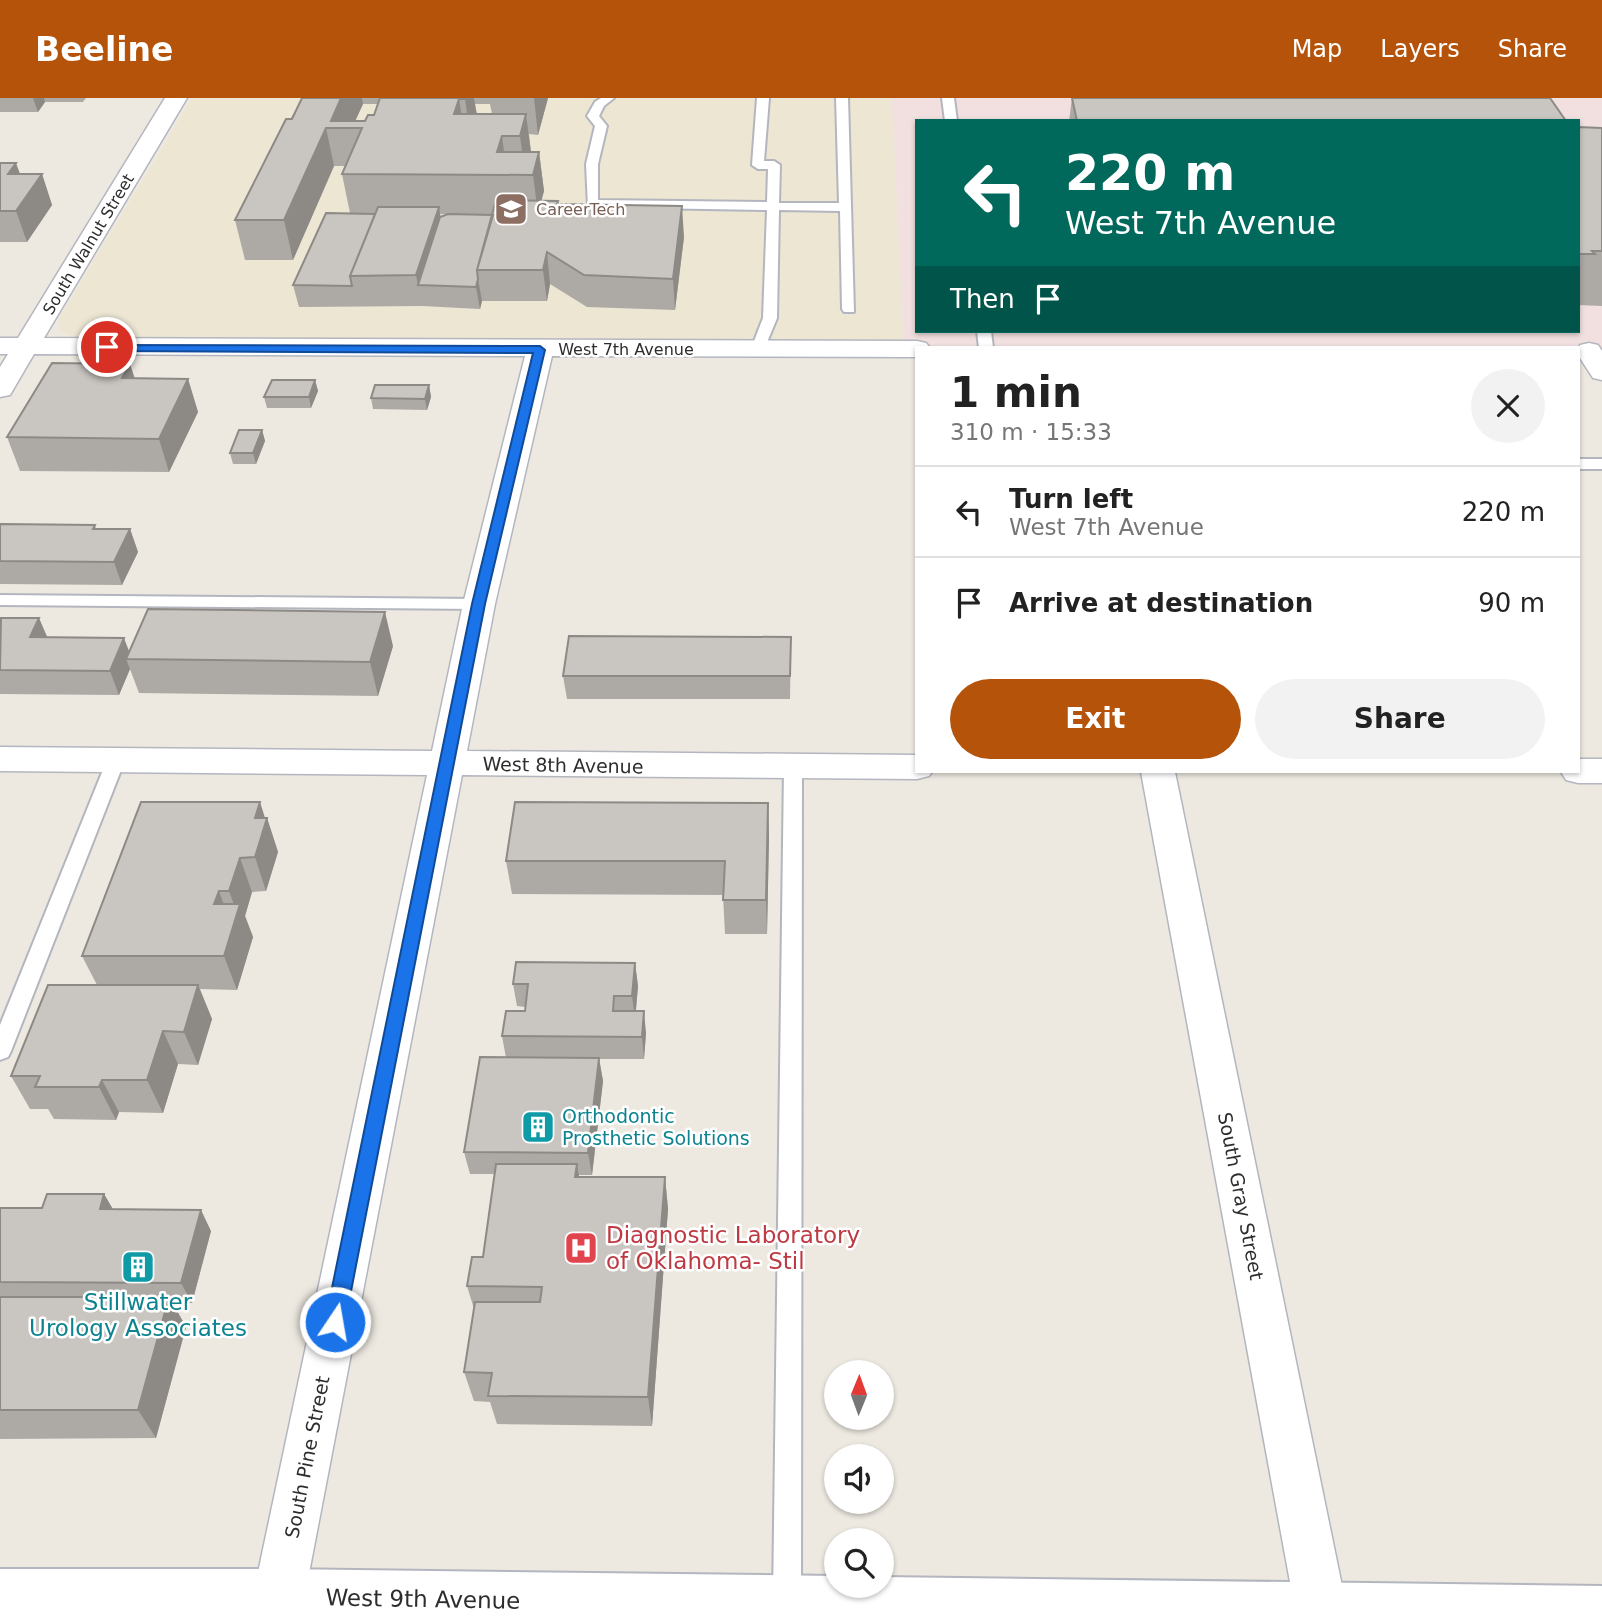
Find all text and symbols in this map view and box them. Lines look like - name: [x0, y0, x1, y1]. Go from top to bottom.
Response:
- text: Beeline: [35, 30, 173, 69]
- text: Map: [1292, 35, 1342, 63]
- text: Layers: [1380, 35, 1460, 63]
- text: Share: [1498, 35, 1567, 63]
- text: 220 m: [1065, 145, 1235, 202]
- icon: left: [950, 147, 1041, 238]
- street label: South Walnut Street: [39, 170, 138, 318]
- school or university icon: CareerTech: [492, 190, 530, 228]
- place label: CareerTech: [536, 200, 625, 219]
- text: West 7th Avenue: [1065, 204, 1336, 242]
- icon: arrive: [1029, 280, 1067, 318]
- text: Then: [950, 284, 1015, 314]
- pin: [77, 317, 137, 377]
- icon: arrive: [88, 328, 126, 366]
- street label: West 7th Avenue: [558, 340, 694, 359]
- text: 1 min: [950, 368, 1082, 417]
- button: close: [1471, 369, 1545, 443]
- text: 310 m · 15:33: [950, 419, 1112, 445]
- text: Turn left: [1009, 484, 1133, 514]
- icon: left: [950, 493, 988, 531]
- text: 220 m: [1462, 497, 1545, 527]
- text: West 7th Avenue: [1009, 514, 1204, 540]
- icon: arrive: [950, 584, 988, 622]
- text: Arrive at destination: [1009, 588, 1313, 618]
- text: 90 m: [1478, 588, 1545, 618]
- button: Exit: [950, 679, 1241, 759]
- button: Share: [1255, 679, 1545, 759]
- street label: West 8th Avenue: [482, 753, 644, 777]
- place label: Orthodontic Prosthetic Solutions: [562, 1105, 750, 1149]
- building icon: Orthodontic Prosthetic Solutions: [519, 1108, 557, 1146]
- street label: South Gray Street: [1214, 1110, 1268, 1282]
- place label: Diagnostic Laboratory of Oklahoma- Stil: [606, 1222, 860, 1274]
- hospital icon: Diagnostic Laboratory of Oklahoma- Stil: [562, 1229, 600, 1267]
- building icon: Stillwater Urology Associates: [119, 1248, 157, 1286]
- position arrow: [298, 1285, 372, 1359]
- place label: Stillwater Urology Associates: [29, 1289, 247, 1341]
- north arrow: [824, 1360, 894, 1430]
- map controls: [824, 1360, 894, 1598]
- street label: South Pine Street: [280, 1374, 334, 1540]
- button: sound: [824, 1444, 894, 1514]
- button: search: [824, 1528, 894, 1598]
- street label: West 9th Avenue: [325, 1584, 521, 1614]

